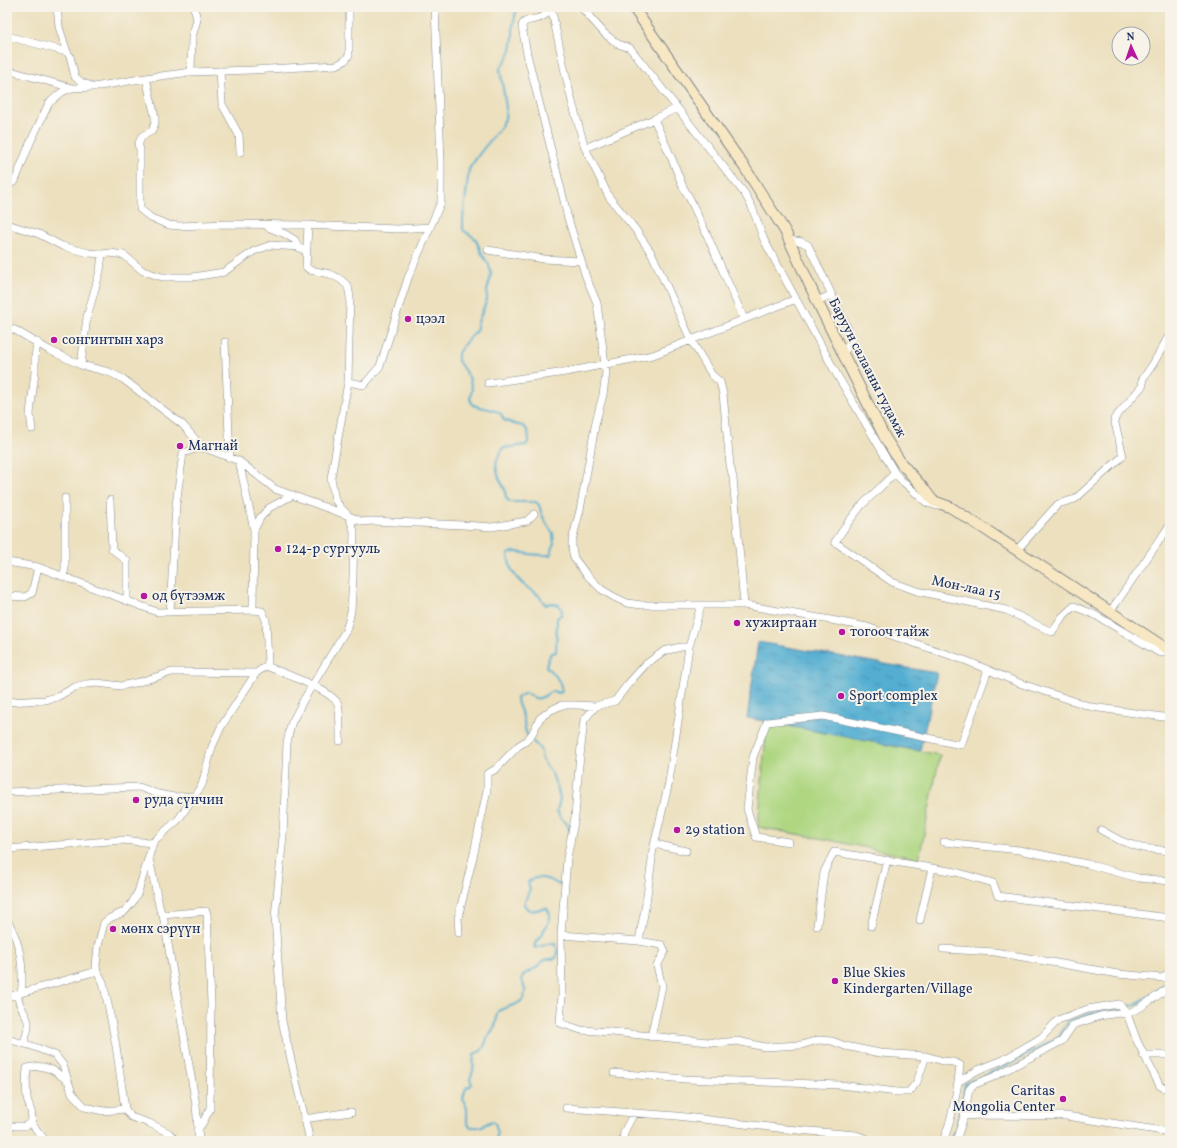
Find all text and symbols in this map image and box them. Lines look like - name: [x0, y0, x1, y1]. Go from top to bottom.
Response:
- north arrow: [1111, 26, 1151, 66]
- text: N: [1126, 30, 1135, 45]
- street label: Баруун салааны гудамж: [823, 295, 911, 441]
- place label: цээл: [416, 310, 445, 329]
- marker: цээл: [403, 314, 413, 324]
- place label: сонгинтын харз: [62, 331, 164, 350]
- marker: сонгинтын харз: [49, 335, 59, 345]
- place label: Магнай: [188, 437, 239, 456]
- marker: Магнай: [175, 441, 185, 451]
- place label: 124-р сургууль: [286, 540, 380, 559]
- marker: 124-р сургууль: [273, 544, 283, 554]
- street label: Мон-лаа 15: [930, 571, 1002, 605]
- place label: од бүтээмж: [152, 587, 225, 606]
- marker: од бүтээмж: [139, 591, 149, 601]
- place label: хужиртаан: [745, 614, 817, 633]
- marker: хужиртаан: [732, 618, 742, 628]
- place label: тогооч тайж: [850, 623, 929, 642]
- marker: тогооч тайж: [837, 627, 847, 637]
- place label: Sport complex: [849, 687, 938, 706]
- marker: Sport complex: [836, 691, 846, 701]
- place label: руда сүнчин: [144, 791, 224, 810]
- marker: руда сүнчин: [131, 795, 141, 805]
- place label: 29 station: [685, 821, 745, 840]
- marker: 29 station: [672, 825, 682, 835]
- place label: мөнх сэрүүн: [121, 920, 201, 939]
- marker: мөнх сэрүүн: [108, 924, 118, 934]
- place label: Blue Skies Kindergarten/Village: [843, 964, 973, 999]
- marker: Blue Skies Kindergarten/Village: [830, 976, 840, 986]
- place label: Caritas Mongolia Center: [952, 1082, 1055, 1117]
- marker: Caritas Mongolia Center: [1058, 1094, 1068, 1104]

